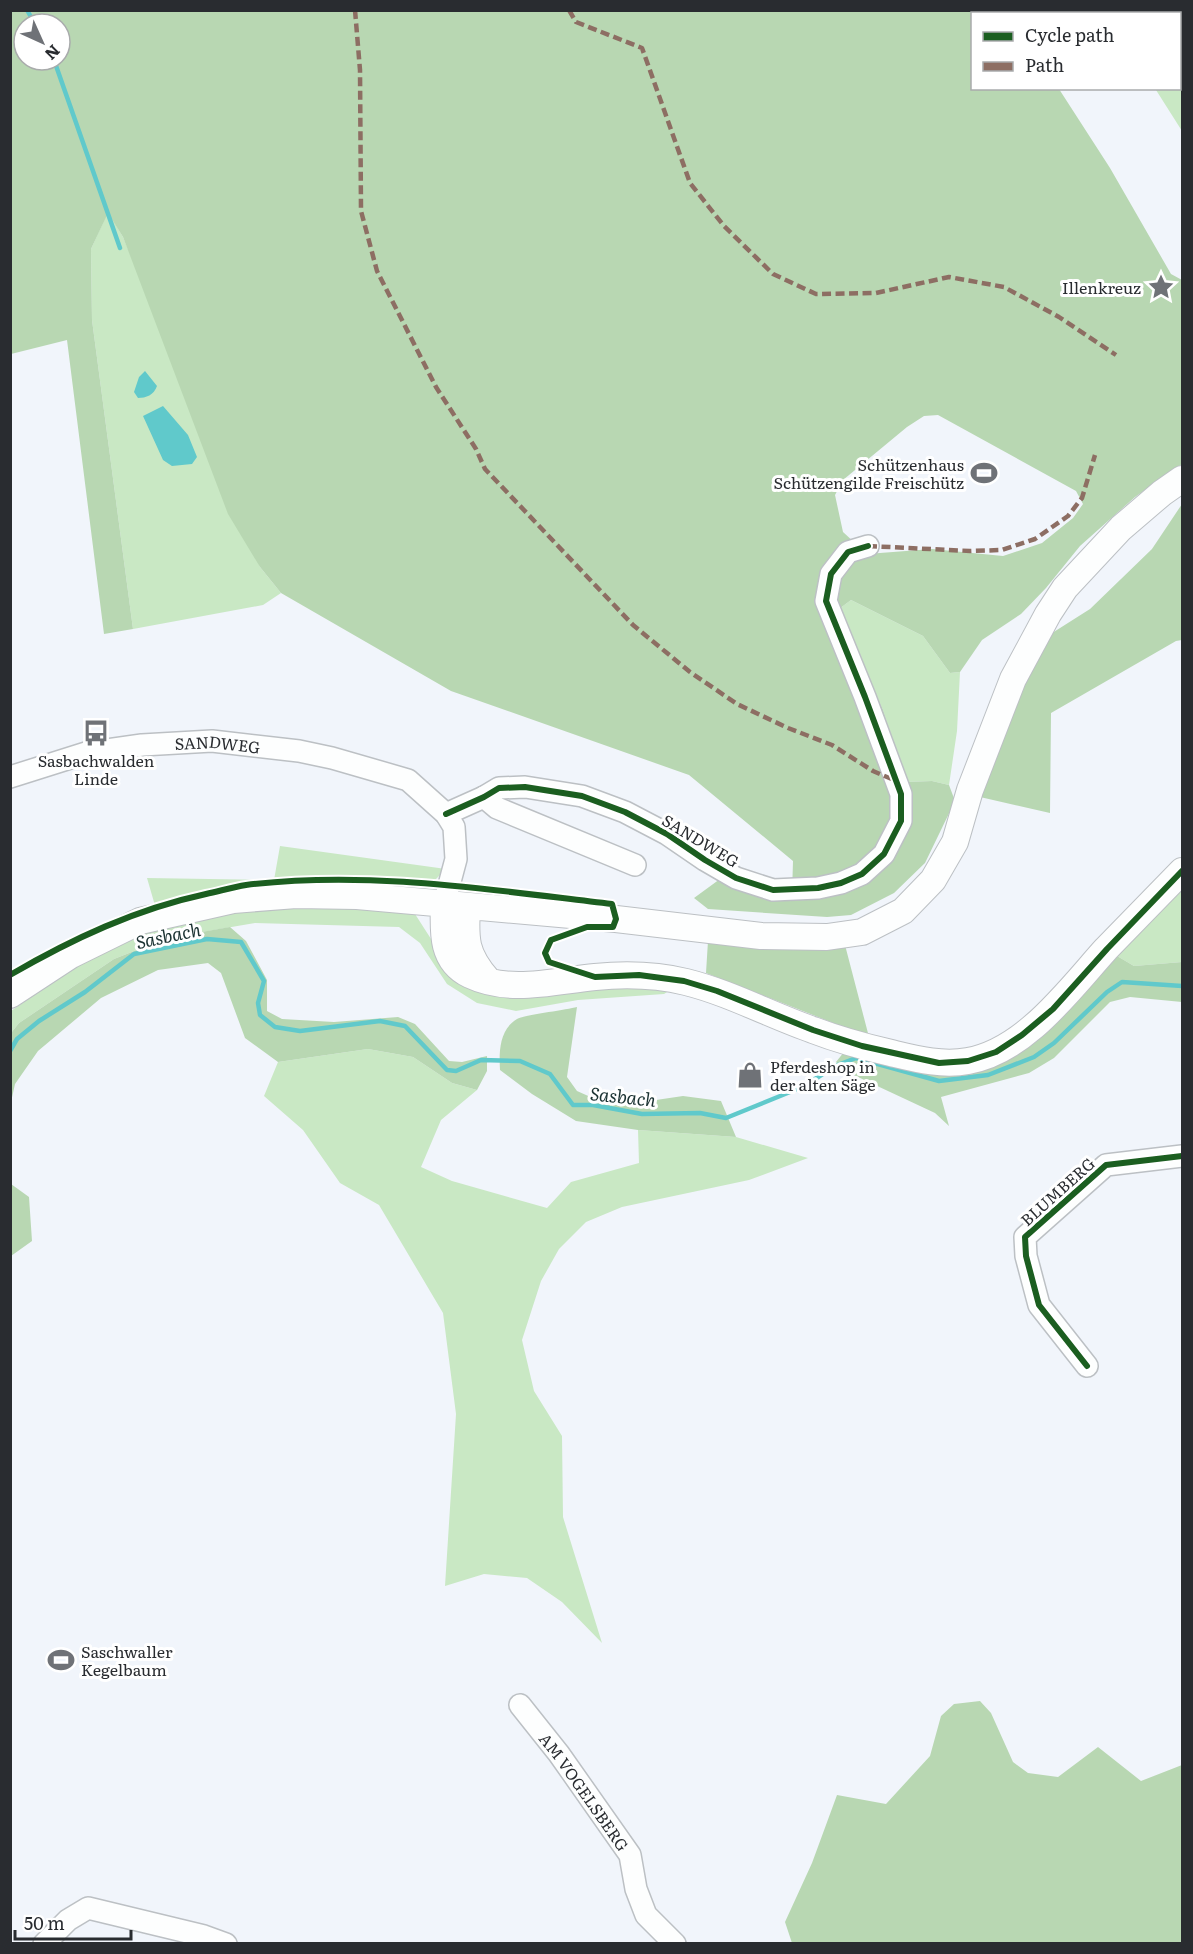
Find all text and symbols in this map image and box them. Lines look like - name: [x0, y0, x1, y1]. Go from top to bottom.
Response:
- north arrow: [12, 12, 72, 72]
- legend: [971, 12, 1181, 90]
- text: Cycle path: [1025, 21, 1114, 48]
- text: N: [40, 40, 67, 67]
- text: Path: [1025, 51, 1064, 78]
- place icon: Illenkreuz: [1146, 272, 1176, 302]
- place label: Illenkreuz: [1062, 275, 1141, 299]
- place label: Schützenhaus Schützengilde Freischütz: [773, 452, 964, 494]
- sports icon: Schützenhaus Schützengilde Freischütz: [969, 458, 999, 488]
- bus stop icon: Sasbachwalden Linde: [81, 718, 111, 748]
- street label: SANDWEG: [174, 729, 262, 758]
- place label: Sasbachwalden Linde: [38, 748, 155, 790]
- street label: SANDWEG: [658, 808, 744, 872]
- water label: Sasbach: [133, 915, 203, 955]
- place label: Pferdeshop in der alten Säge: [770, 1054, 876, 1096]
- shop icon: Pferdeshop in der alten Säge: [735, 1060, 765, 1090]
- water label: Sasbach: [589, 1079, 658, 1113]
- street label: BLUMBERG: [1015, 1151, 1099, 1231]
- place label: Saschwaller Kegelbaum: [81, 1639, 173, 1681]
- sports icon: Saschwaller Kegelbaum: [46, 1645, 76, 1675]
- street label: AM VOGELSBERG: [534, 1727, 635, 1855]
- scale bar: [15, 1903, 130, 1941]
- text: 50 m: [24, 1909, 65, 1936]

